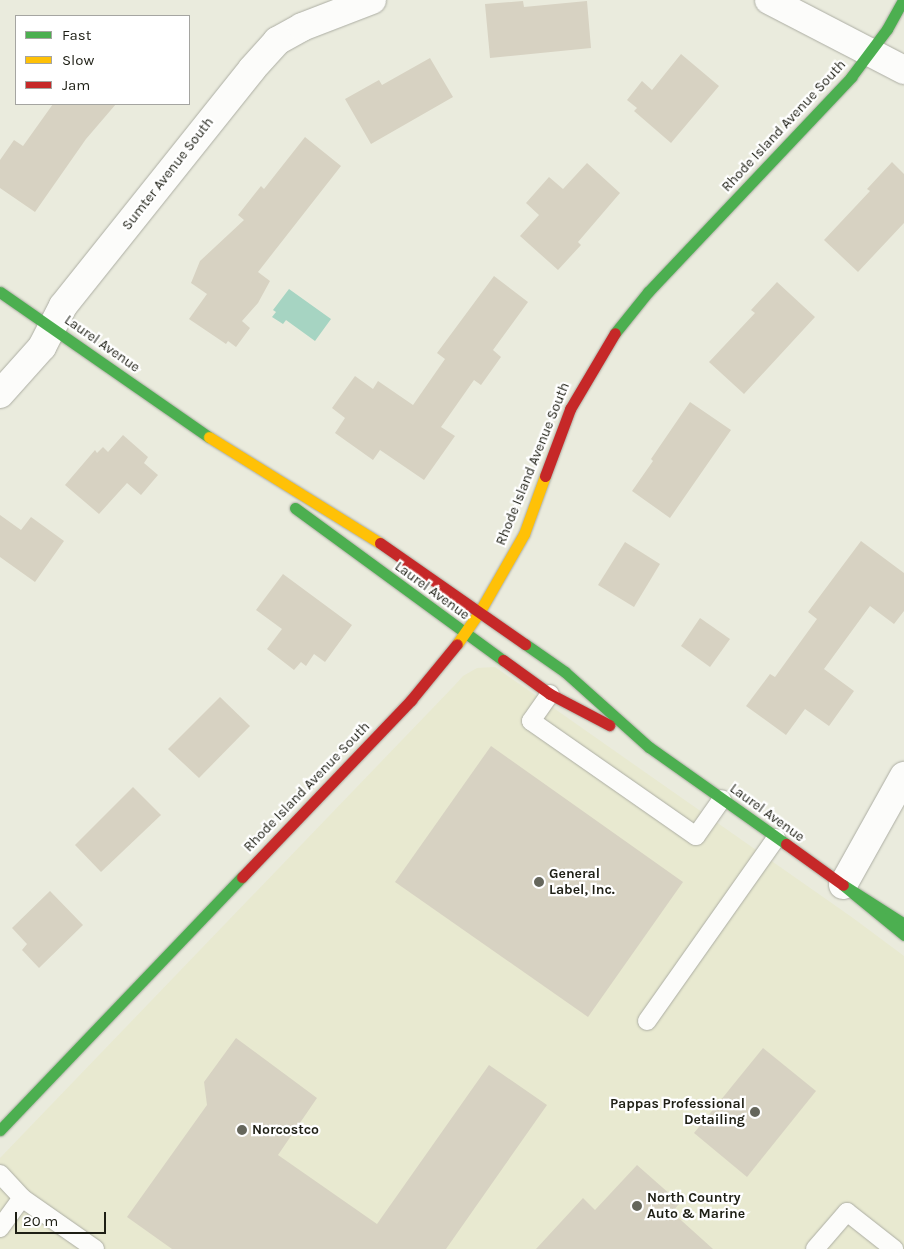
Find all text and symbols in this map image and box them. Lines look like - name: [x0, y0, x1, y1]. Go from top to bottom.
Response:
- legend: [15, 15, 190, 105]
- text: Fast: [62, 26, 91, 44]
- text: Slow: [62, 51, 94, 69]
- street label: Rhode Island Avenue South: [718, 57, 850, 195]
- text: Jam: [62, 76, 90, 94]
- street label: Sumter Avenue South: [119, 114, 217, 234]
- street label: Laurel Avenue: [61, 312, 143, 376]
- street label: Rhode Island Avenue South: [493, 380, 573, 548]
- street label: Laurel Avenue: [391, 558, 473, 624]
- street label: Rhode Island Avenue South: [240, 719, 374, 855]
- street label: Laurel Avenue: [726, 780, 808, 846]
- place label: General Label, Inc.: [549, 866, 615, 899]
- marker: General Label, Inc.: [533, 876, 545, 888]
- place label: Pappas Professional Detailing: [610, 1096, 745, 1128]
- marker: Pappas Professional Detailing: [749, 1106, 761, 1118]
- place label: Norcostco: [252, 1122, 319, 1138]
- marker: Norcostco: [236, 1124, 248, 1136]
- place label: North Country Auto & Marine: [647, 1190, 745, 1222]
- marker: North Country Auto & Marine: [631, 1200, 643, 1212]
- scale bar: [18, 1202, 109, 1234]
- text: 20 m: [23, 1212, 58, 1230]

